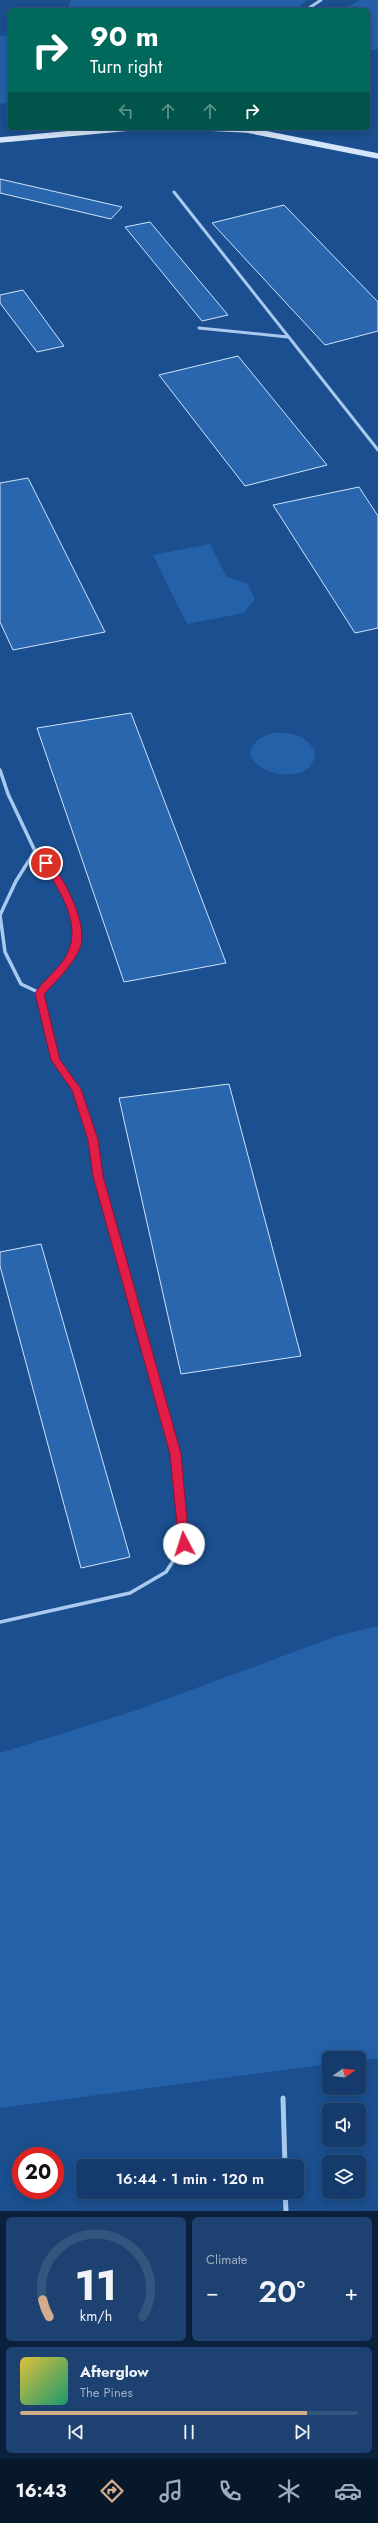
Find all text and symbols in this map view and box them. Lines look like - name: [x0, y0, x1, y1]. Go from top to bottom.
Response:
- text: 90 m: [90, 16, 159, 57]
- icon: right: [24, 24, 76, 76]
- text: Turn right: [90, 54, 162, 80]
- icon: left: [115, 100, 137, 122]
- icon: ahead: [157, 100, 179, 122]
- icon: ahead: [199, 100, 221, 122]
- icon: right: [241, 100, 263, 122]
- pin: [29, 846, 63, 880]
- icon: arrive: [35, 852, 57, 874]
- position arrow: [163, 1523, 205, 1565]
- north arrow: [322, 2051, 366, 2095]
- map controls: [322, 2051, 366, 2199]
- button: sound: [322, 2103, 366, 2147]
- speed limit sign: 20: [12, 2147, 64, 2199]
- button: layers: [322, 2155, 366, 2199]
- text: 16:44 · 1 min · 120 m: [116, 2168, 264, 2190]
- text: Climate: [206, 2250, 247, 2269]
- text: 11: [75, 2255, 117, 2316]
- text: 20°: [258, 2270, 305, 2313]
- text: −: [206, 2276, 219, 2308]
- text: +: [344, 2276, 358, 2308]
- text: km/h: [80, 2306, 112, 2326]
- text: Afterglow: [80, 2361, 149, 2383]
- text: The Pines: [80, 2383, 133, 2402]
- icon: previous: [65, 2421, 87, 2443]
- icon: pause: [178, 2421, 200, 2443]
- icon: next: [291, 2421, 313, 2443]
- icon: directions: [98, 2477, 126, 2505]
- icon: music: [157, 2477, 185, 2505]
- icon: phone: [216, 2477, 244, 2505]
- icon: climate: [275, 2477, 303, 2505]
- icon: car: [334, 2477, 362, 2505]
- text: 16:43: [16, 2478, 66, 2504]

